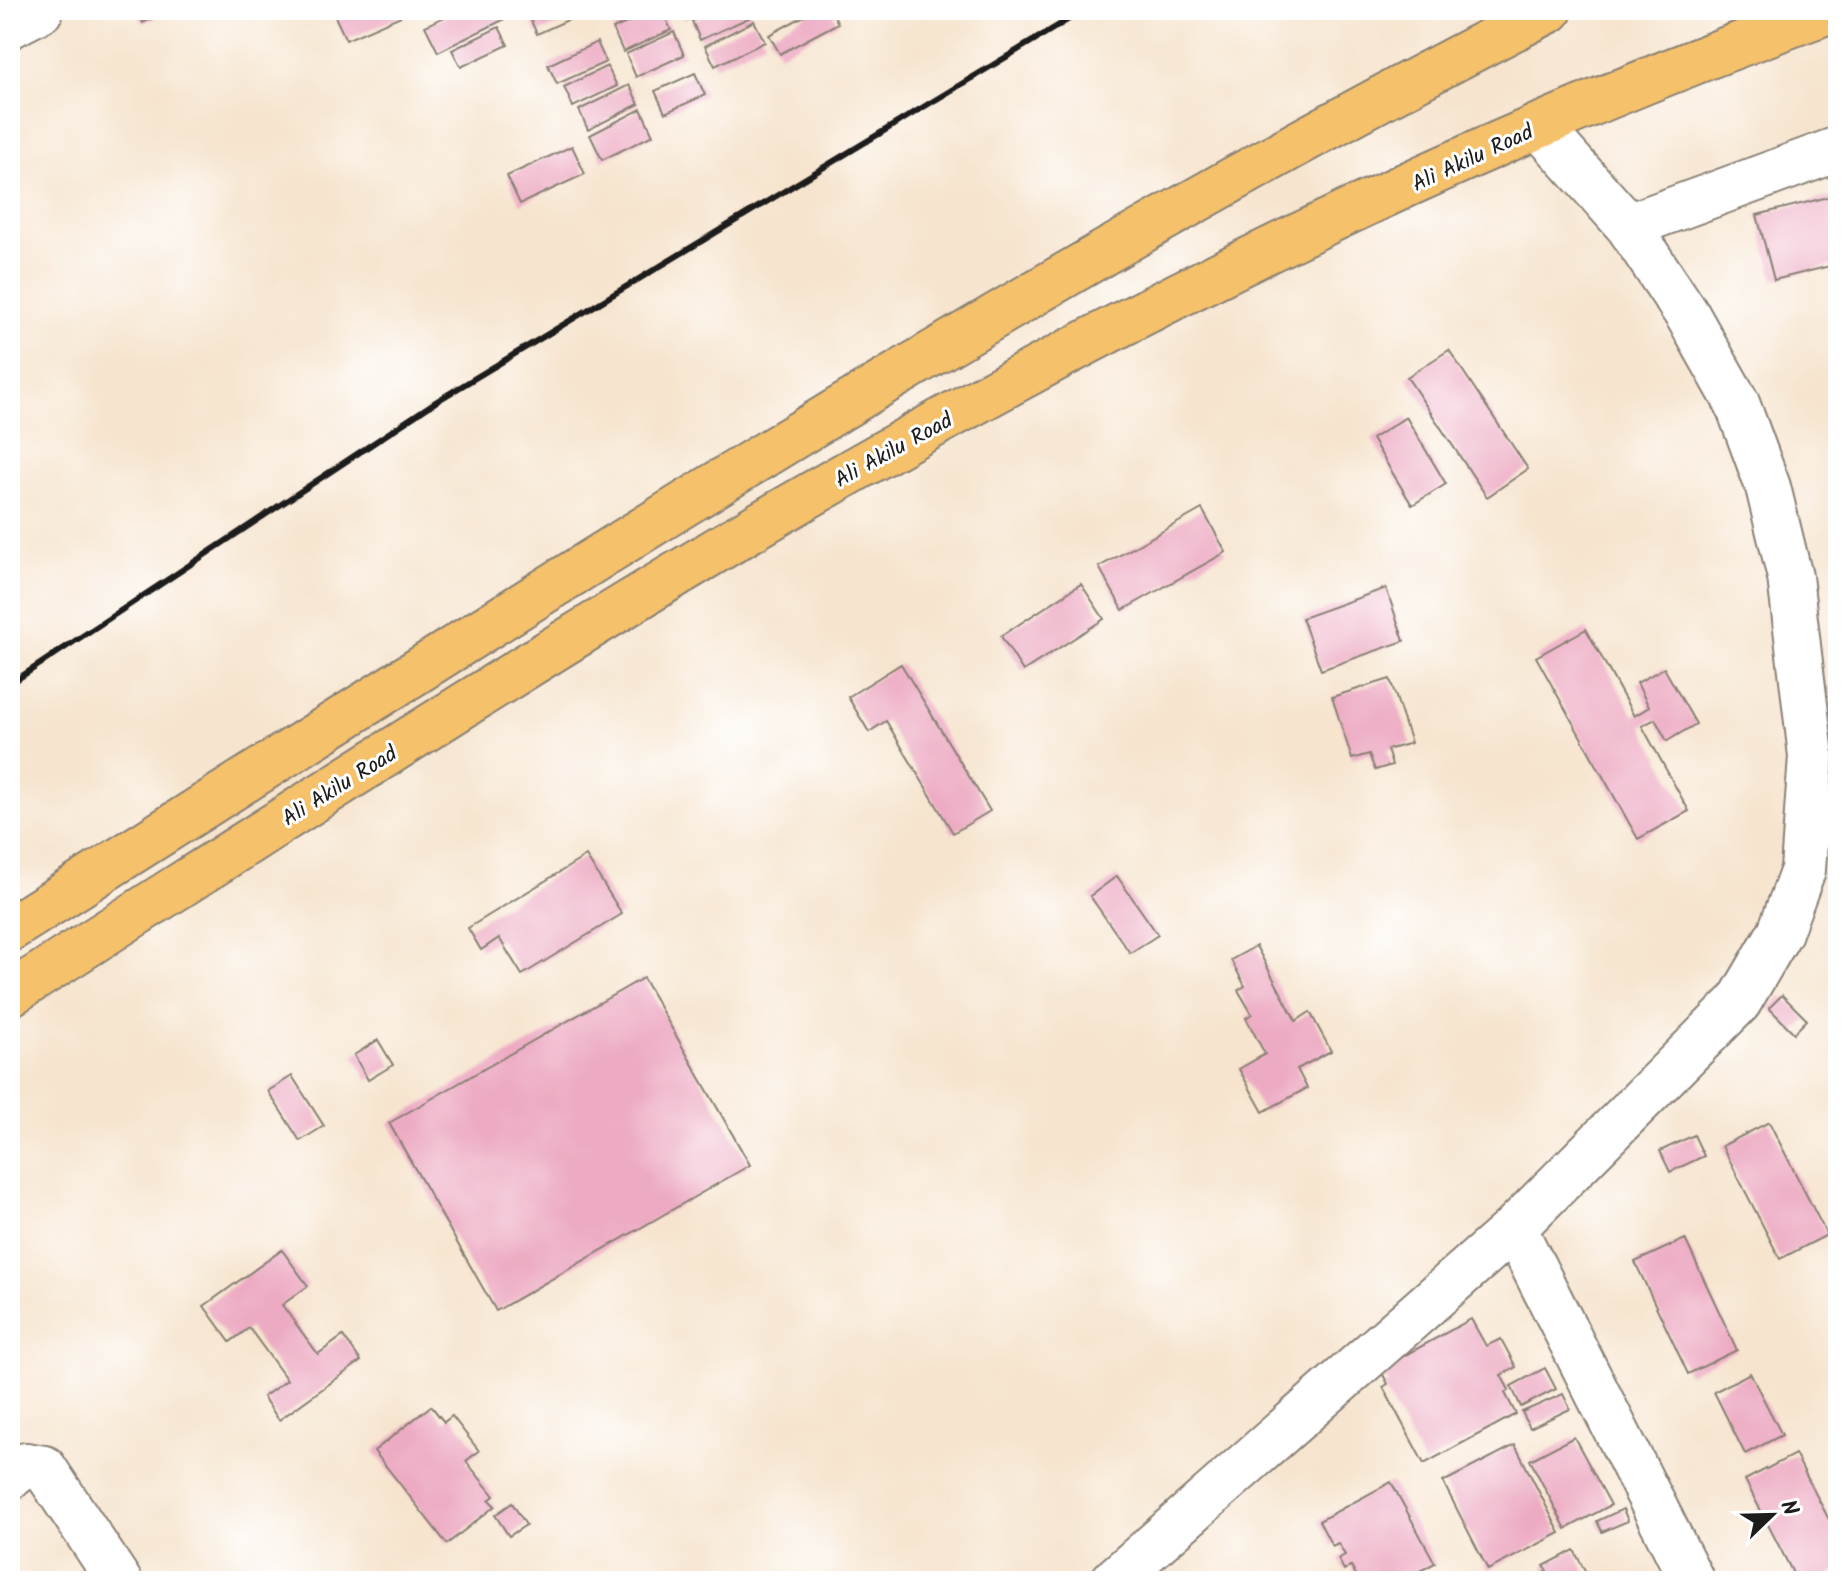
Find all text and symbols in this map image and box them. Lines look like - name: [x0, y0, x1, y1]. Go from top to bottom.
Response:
- street label: Ali Akilu Road: [1406, 115, 1541, 203]
- street label: Ali Akilu Road: [829, 404, 961, 498]
- street label: Ali Akilu Road: [276, 737, 406, 837]
- north arrow: [1732, 1475, 1812, 1555]
- text: N: [1769, 1495, 1807, 1521]

